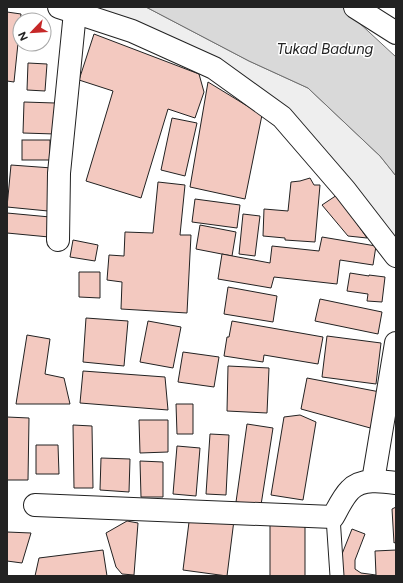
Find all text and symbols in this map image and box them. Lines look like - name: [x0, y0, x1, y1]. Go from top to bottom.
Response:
- north arrow: [12, 12, 52, 52]
- text: N: [16, 29, 31, 43]
- water label: Tukad Badung: [277, 40, 374, 58]

